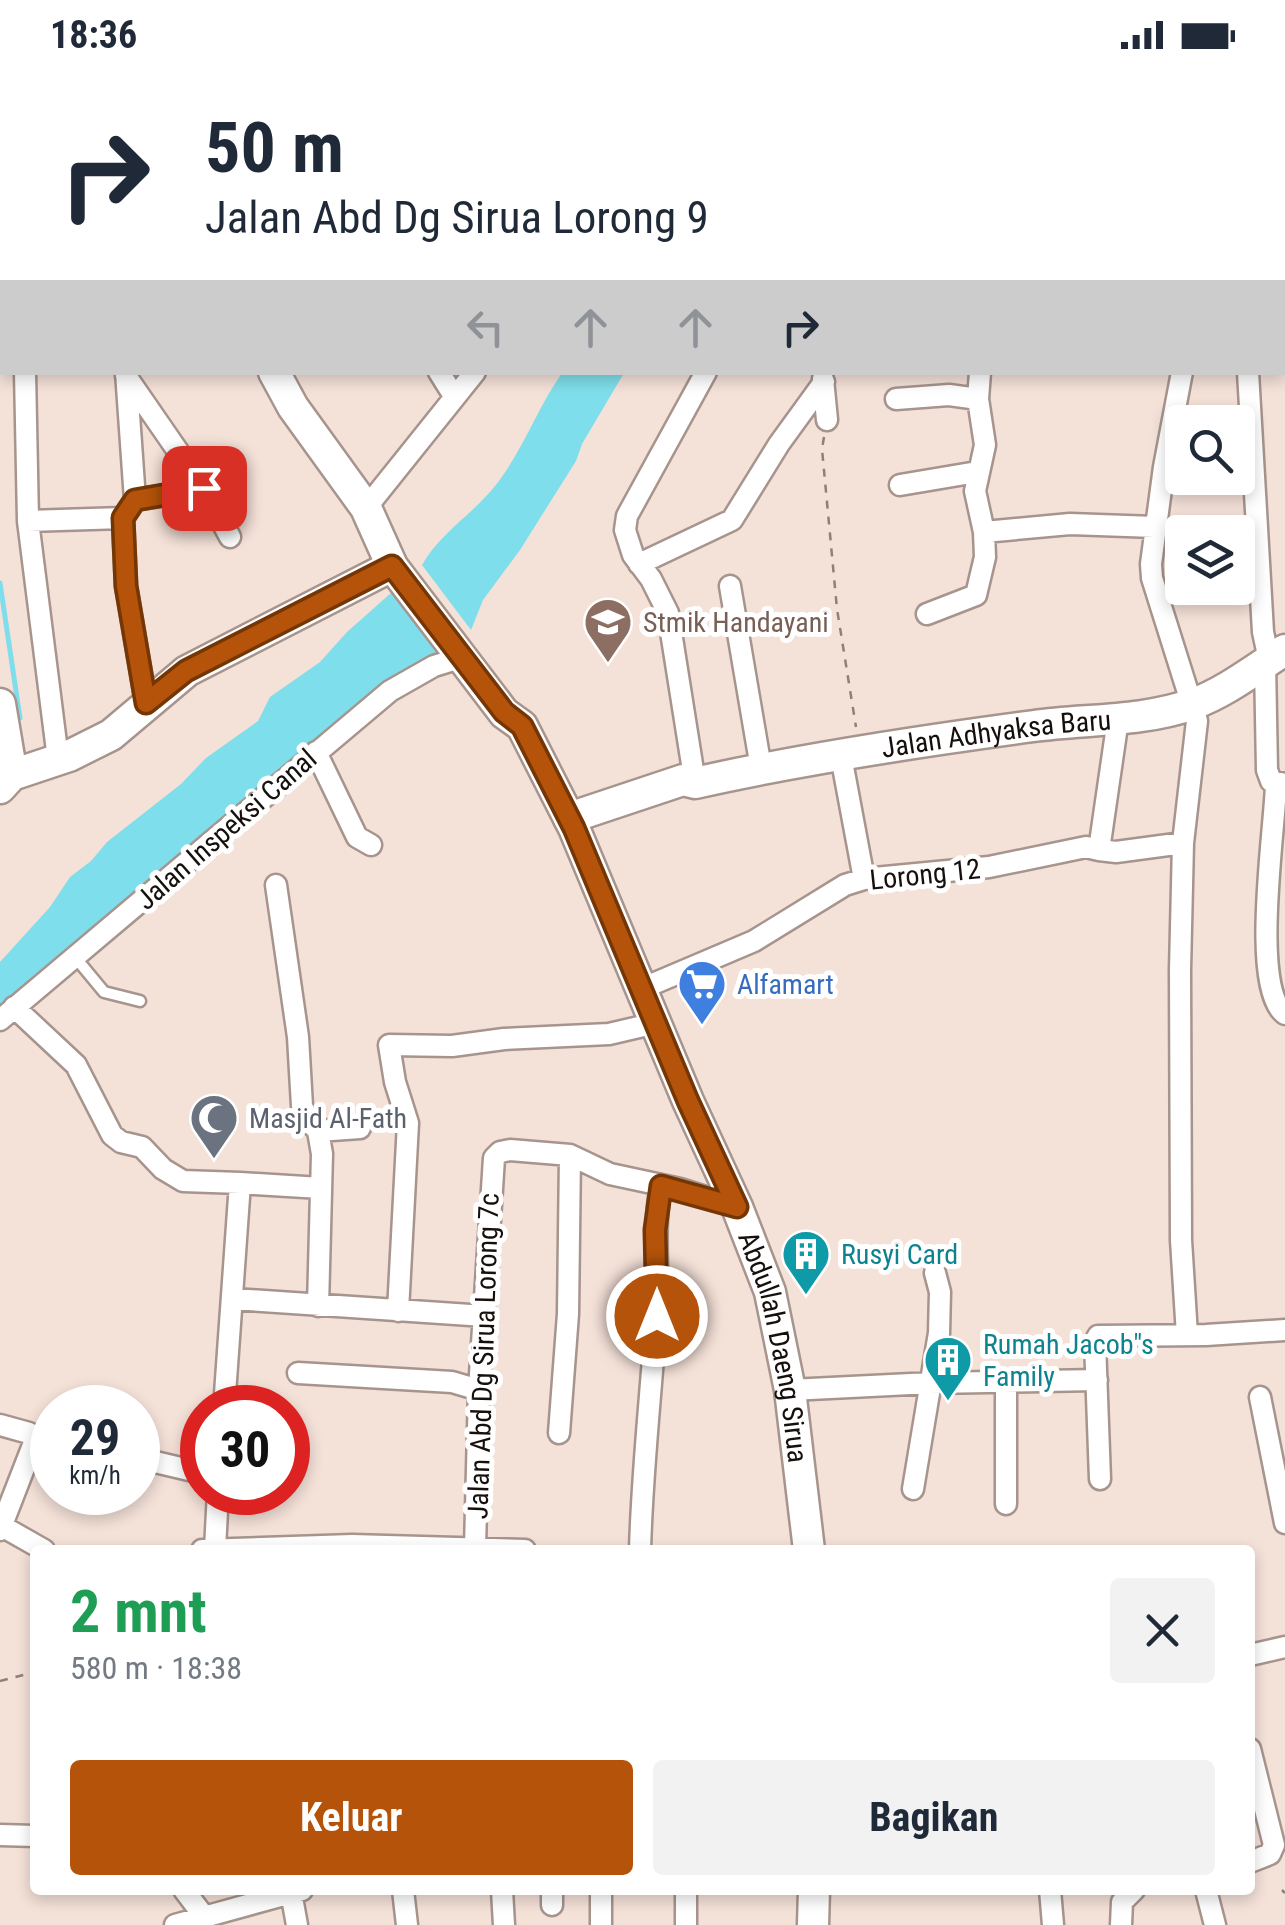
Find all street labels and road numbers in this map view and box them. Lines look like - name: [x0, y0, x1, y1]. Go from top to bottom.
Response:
- street label: Jalan Adhyaksa Baru: [879, 703, 1112, 765]
- street label: Jalan Inspeksi Canal: [129, 742, 323, 917]
- street label: Lorong 12: [868, 852, 982, 897]
- street label: Jalan Abd Dg Sirua Lorong 7c: [461, 1192, 506, 1520]
- street label: Abdullah Daeng Sirua: [731, 1227, 814, 1464]

